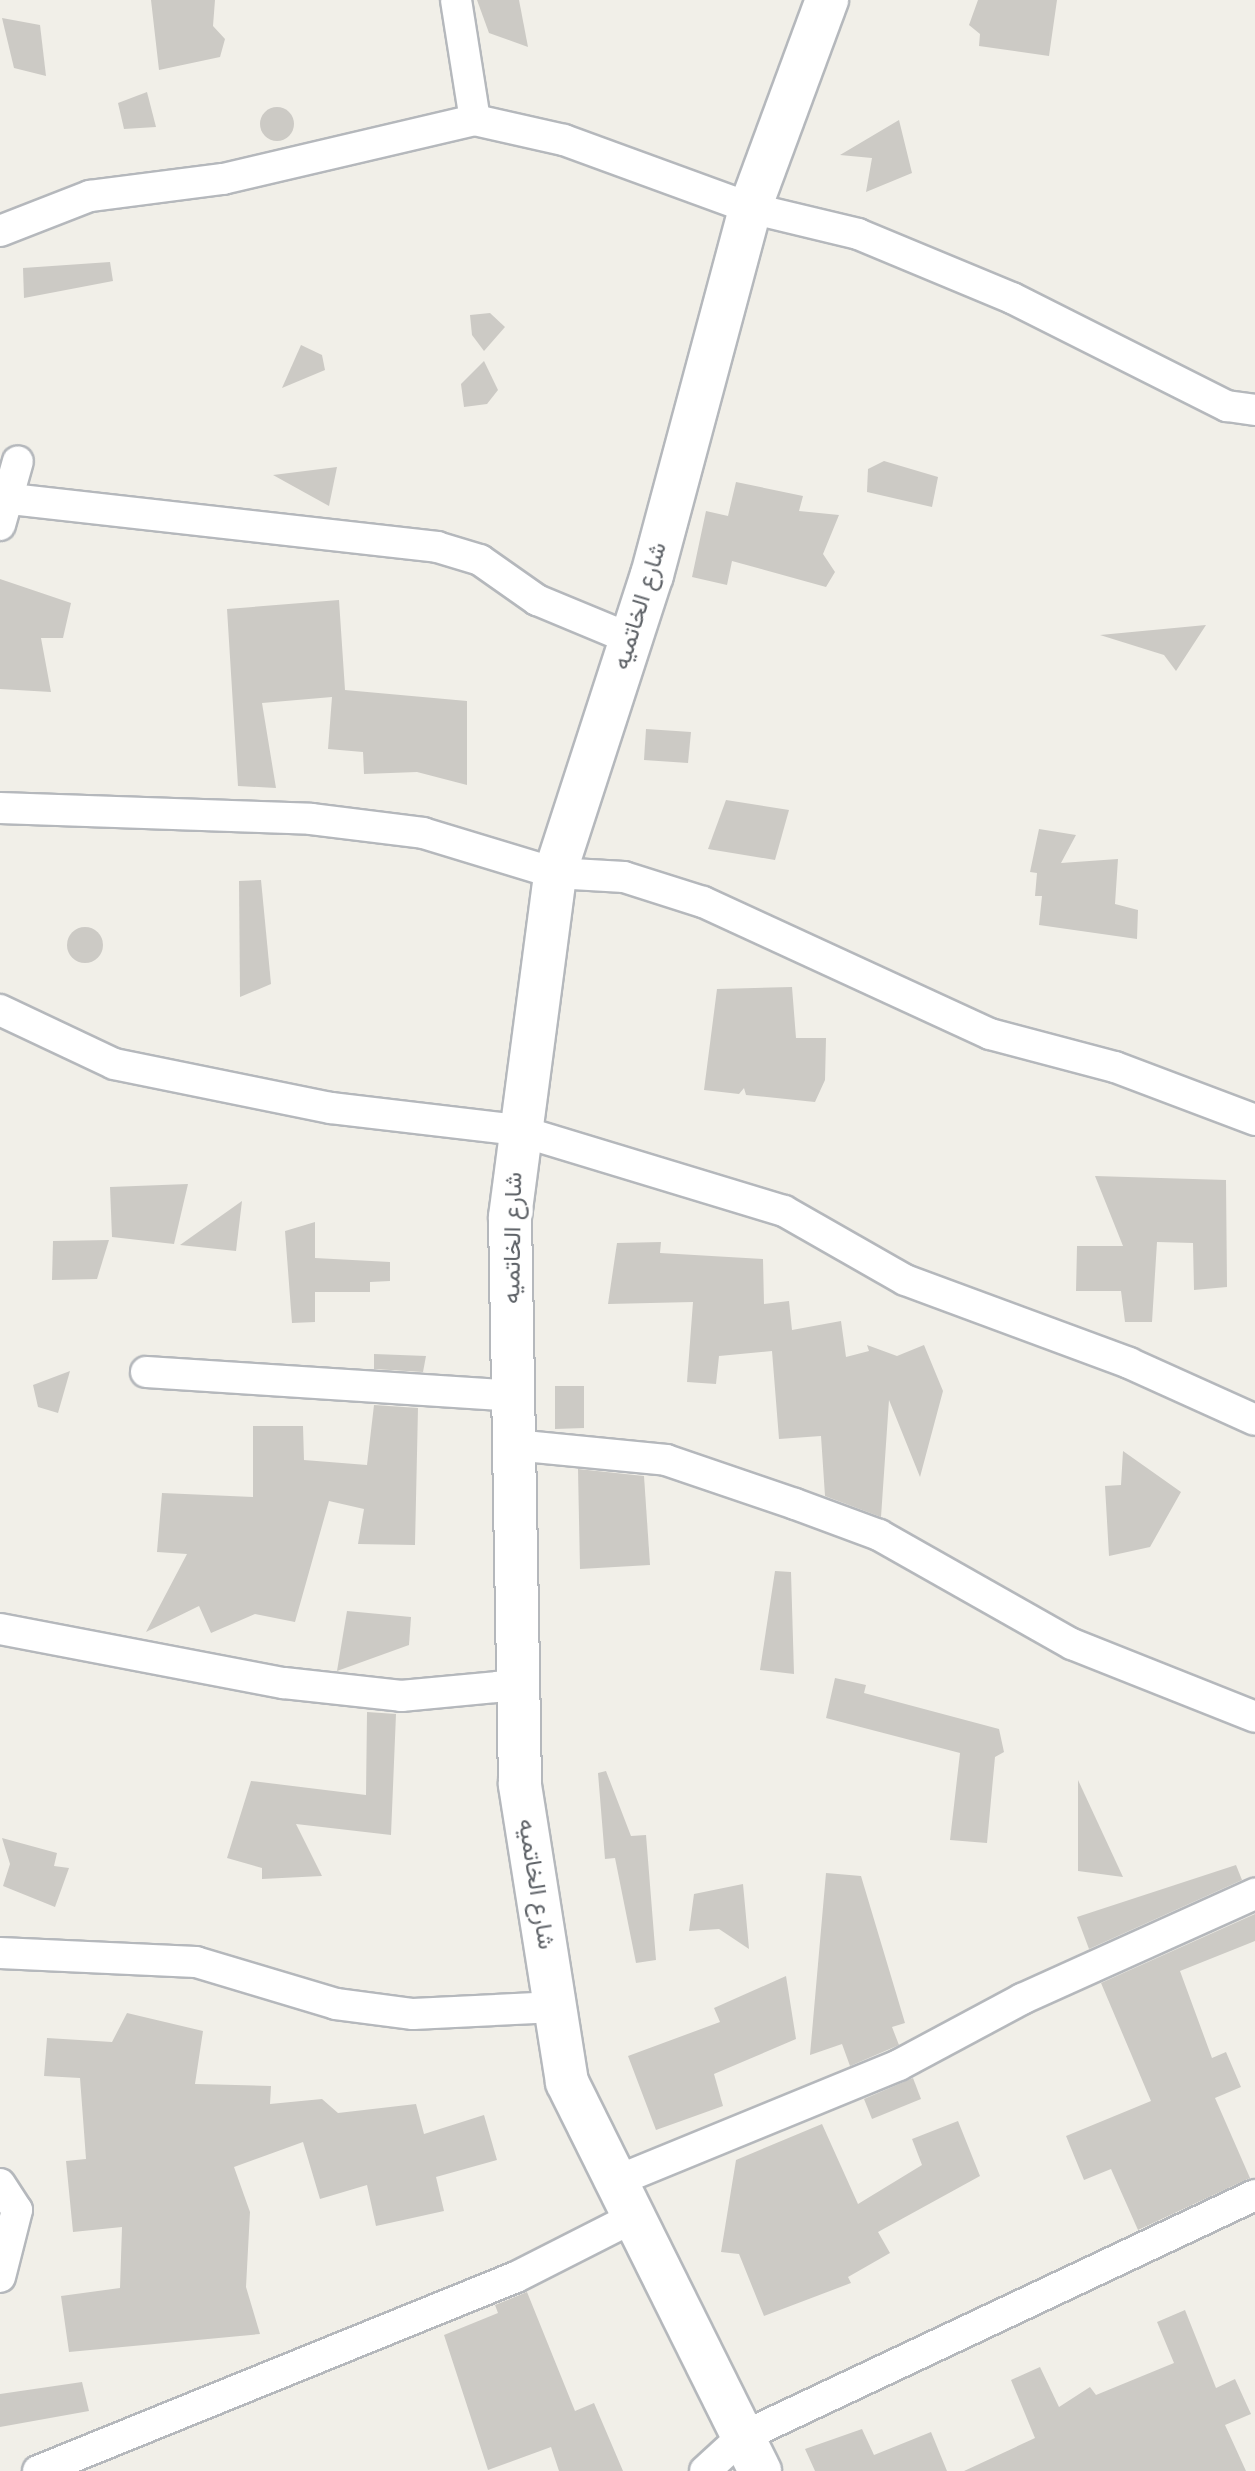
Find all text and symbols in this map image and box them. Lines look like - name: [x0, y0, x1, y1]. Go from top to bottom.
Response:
- street label: شارع الخاتميه: [607, 539, 673, 673]
- street label: شارع الخاتميه: [497, 1172, 529, 1304]
- street label: شارع الخاتميه: [511, 1817, 561, 1951]

